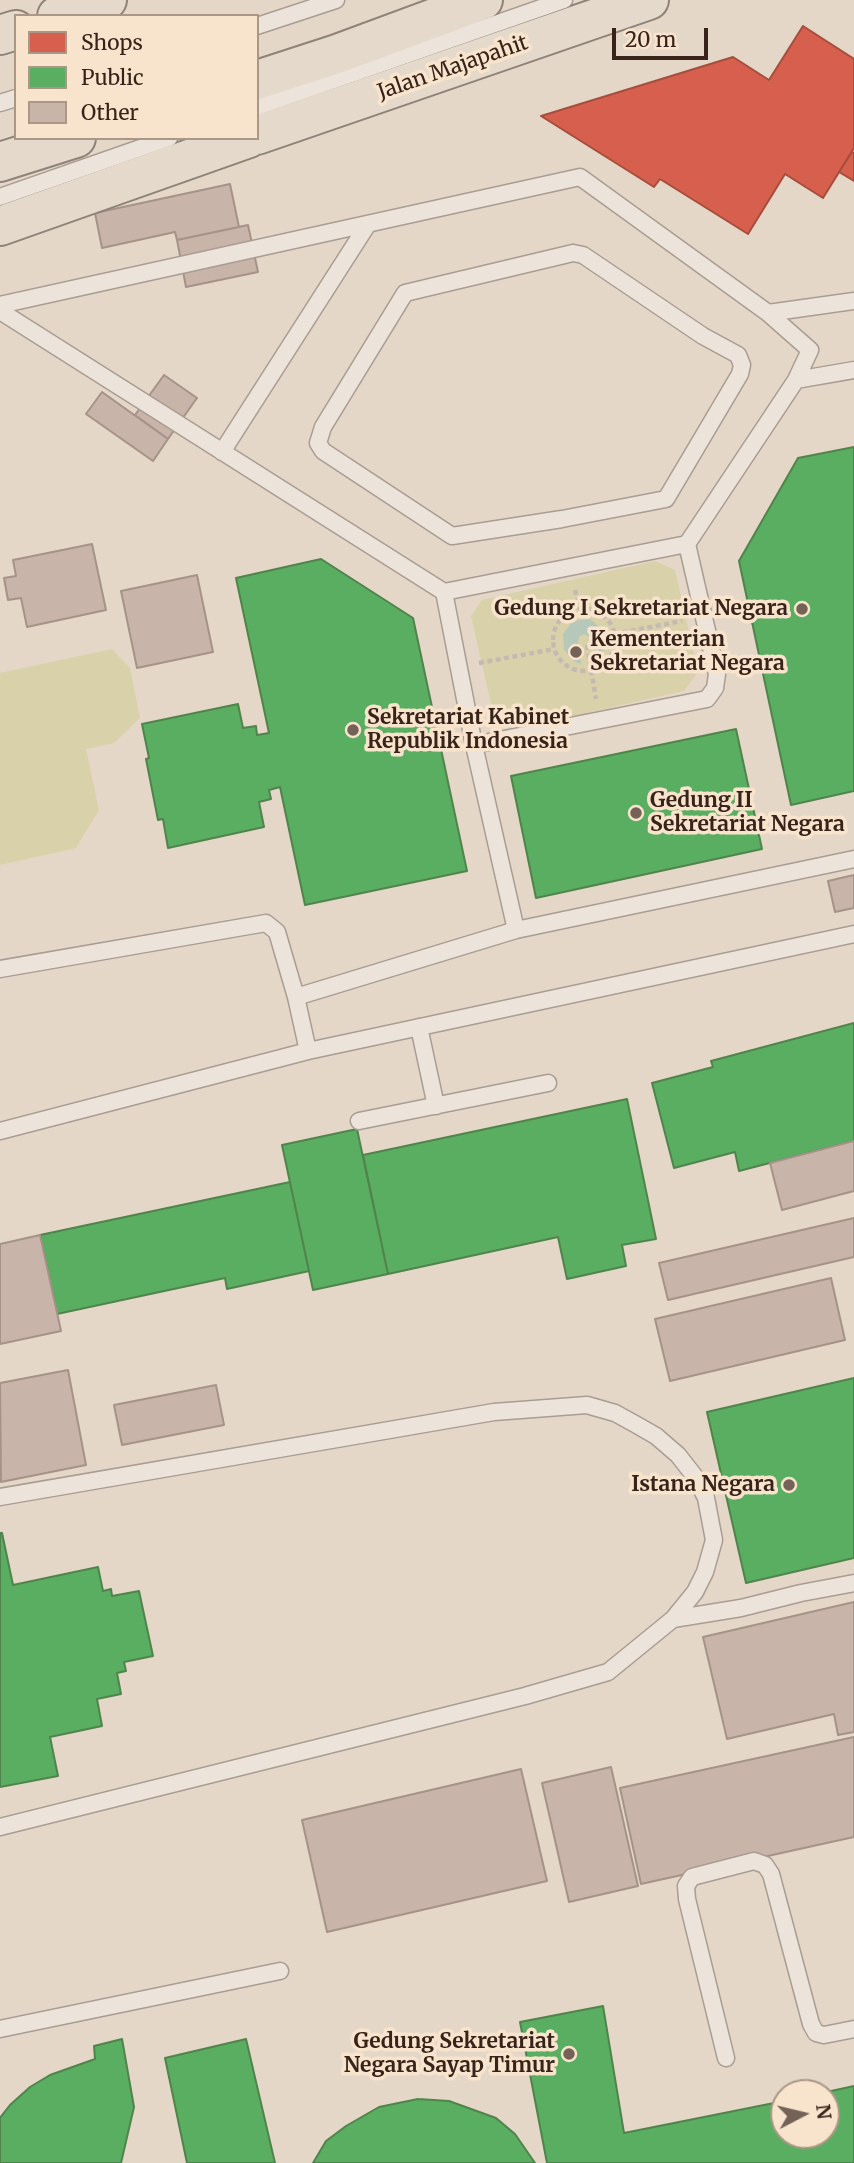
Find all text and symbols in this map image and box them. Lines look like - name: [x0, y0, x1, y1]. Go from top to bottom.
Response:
- legend: [14, 14, 259, 140]
- scale bar: [616, 14, 712, 58]
- text: 20 m: [625, 26, 676, 53]
- text: Shops: [81, 29, 143, 56]
- street label: Jalan Majapahit: [375, 30, 531, 106]
- text: Public: [81, 64, 144, 91]
- text: Other: [81, 99, 139, 126]
- place label: Gedung I Sekretariat Negara: [494, 596, 788, 622]
- marker: Gedung I Sekretariat Negara: [794, 601, 810, 617]
- place label: Kementerian Sekretariat Negara: [590, 627, 785, 677]
- marker: Kementerian Sekretariat Negara: [568, 644, 584, 660]
- place label: Sekretariat Kabinet Republik Indonesia: [367, 705, 569, 755]
- marker: Sekretariat Kabinet Republik Indonesia: [345, 722, 361, 738]
- place label: Gedung II Sekretariat Negara: [650, 788, 845, 838]
- marker: Gedung II Sekretariat Negara: [628, 805, 644, 821]
- place label: Istana Negara: [631, 1472, 775, 1498]
- marker: Istana Negara: [781, 1477, 797, 1493]
- place label: Gedung Sekretariat Negara Sayap Timur: [344, 2029, 555, 2079]
- marker: Gedung Sekretariat Negara Sayap Timur: [561, 2046, 577, 2062]
- north arrow: [770, 2079, 840, 2149]
- text: N: [811, 2103, 837, 2121]

